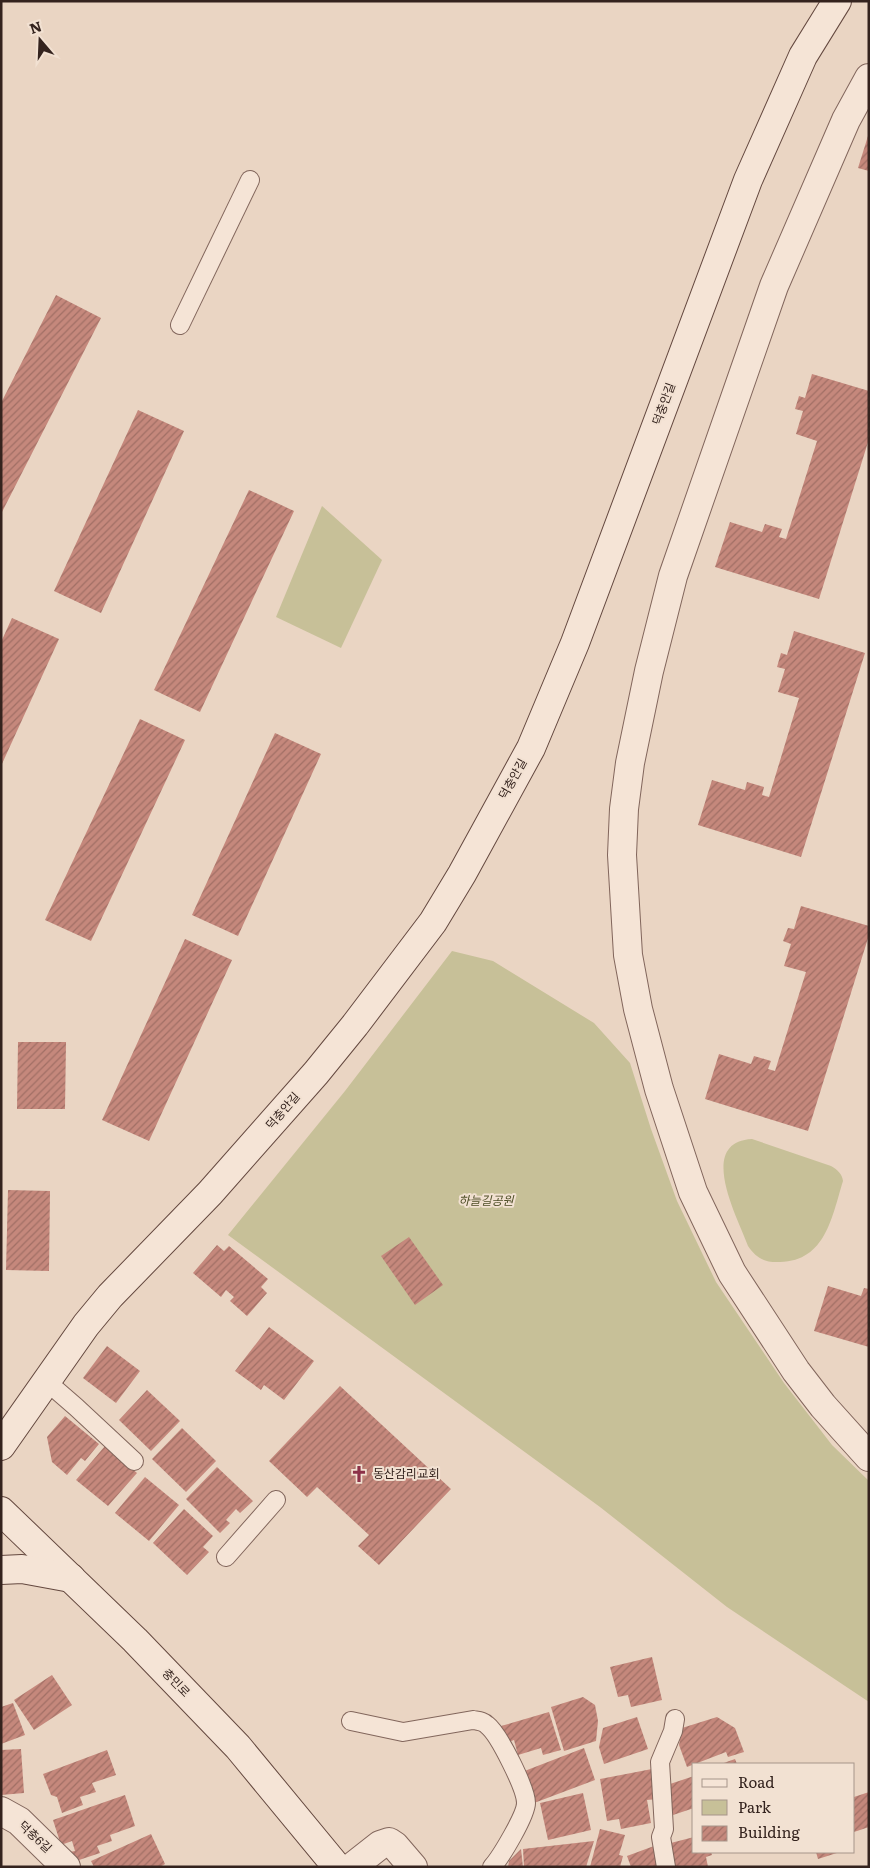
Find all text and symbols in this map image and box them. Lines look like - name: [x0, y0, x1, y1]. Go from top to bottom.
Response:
- north arrow: [15, 15, 65, 65]
- text: N: [27, 15, 44, 38]
- street label: 덕충안길: [647, 380, 679, 427]
- street label: 덕충안길: [494, 755, 531, 802]
- street label: 덕충안길: [261, 1088, 304, 1133]
- park label: 하늘길공원: [458, 1191, 515, 1209]
- church icon: 동산감리교회: [349, 1464, 369, 1484]
- place label: 동산감리교회: [373, 1464, 439, 1482]
- street label: 충민로: [159, 1664, 195, 1700]
- legend: [692, 1763, 855, 1853]
- text: Road: [738, 1770, 774, 1793]
- text: Park: [738, 1795, 772, 1818]
- street label: 덕충6길: [15, 1816, 56, 1856]
- text: Building: [738, 1820, 800, 1843]

